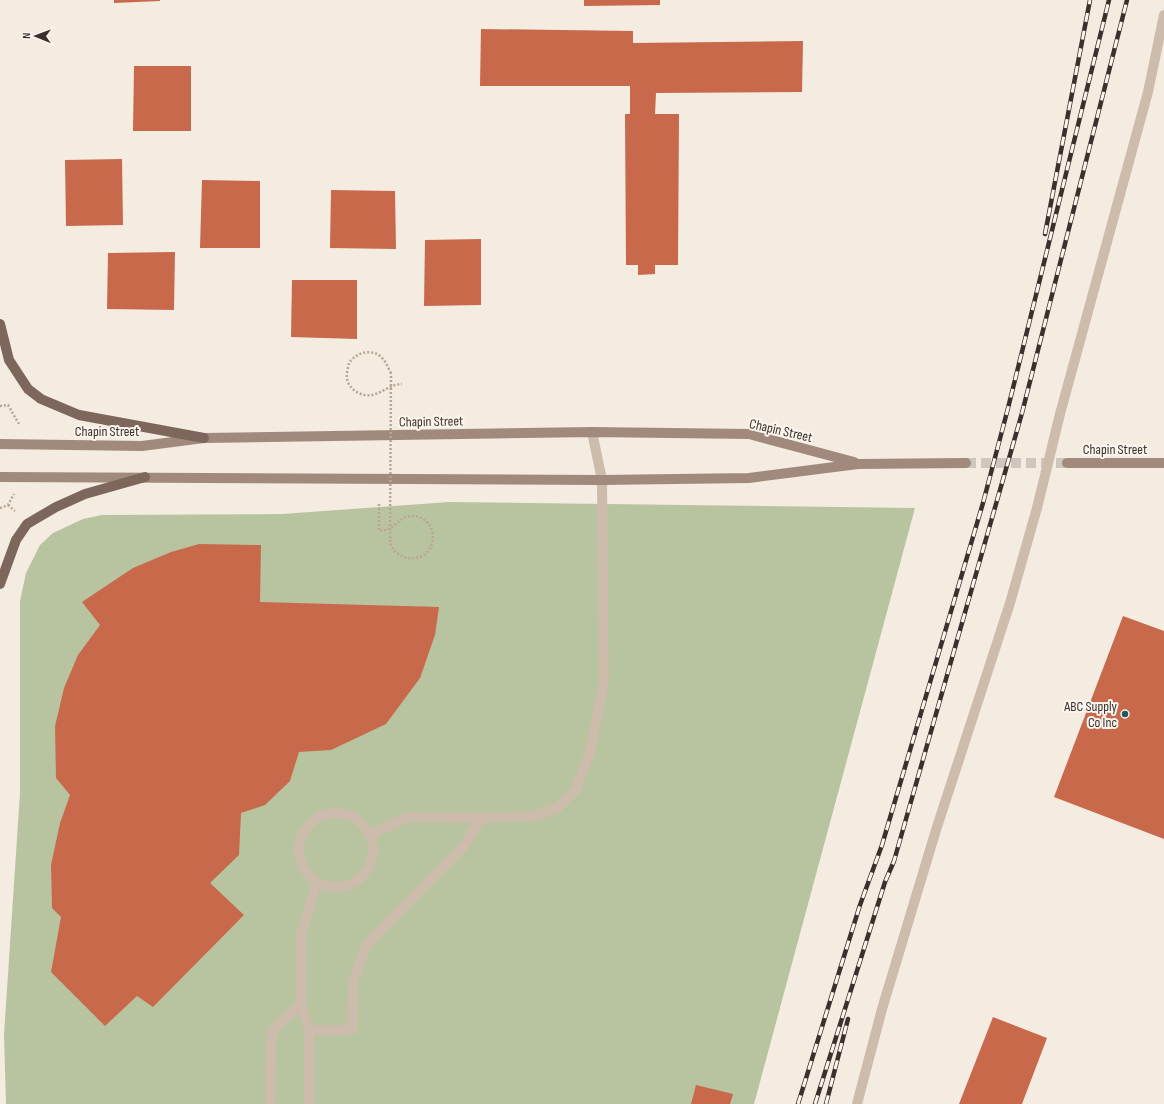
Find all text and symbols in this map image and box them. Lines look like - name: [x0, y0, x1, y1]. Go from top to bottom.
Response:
- north arrow: [16, 16, 56, 56]
- text: N: [20, 33, 33, 39]
- street label: Chapin Street: [399, 412, 463, 431]
- street label: Chapin Street: [748, 415, 814, 446]
- street label: Chapin Street: [75, 423, 139, 440]
- street label: Chapin Street: [1083, 441, 1147, 458]
- place label: ABC Supply Co Inc: [1063, 698, 1118, 731]
- marker: ABC Supply Co Inc: [1120, 709, 1130, 719]

